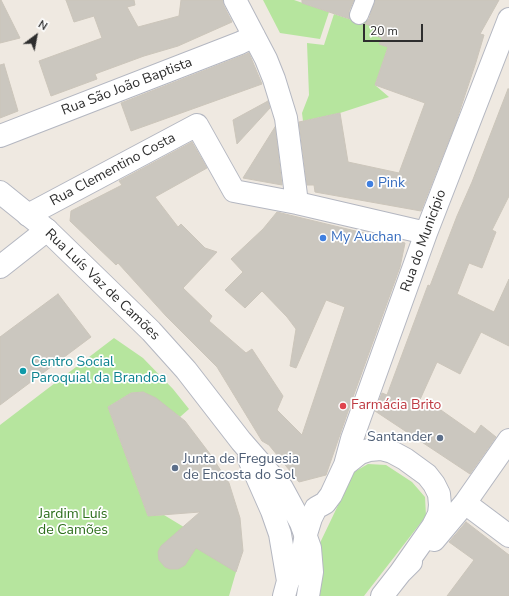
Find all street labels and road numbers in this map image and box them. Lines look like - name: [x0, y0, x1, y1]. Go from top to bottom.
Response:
- street label: Rua São João Baptista: [59, 54, 195, 120]
- street label: Rua Clementino Costa: [47, 130, 179, 210]
- street label: Rua do Município: [398, 188, 450, 294]
- street label: Rua Luís Vaz de Camões: [41, 226, 163, 344]

